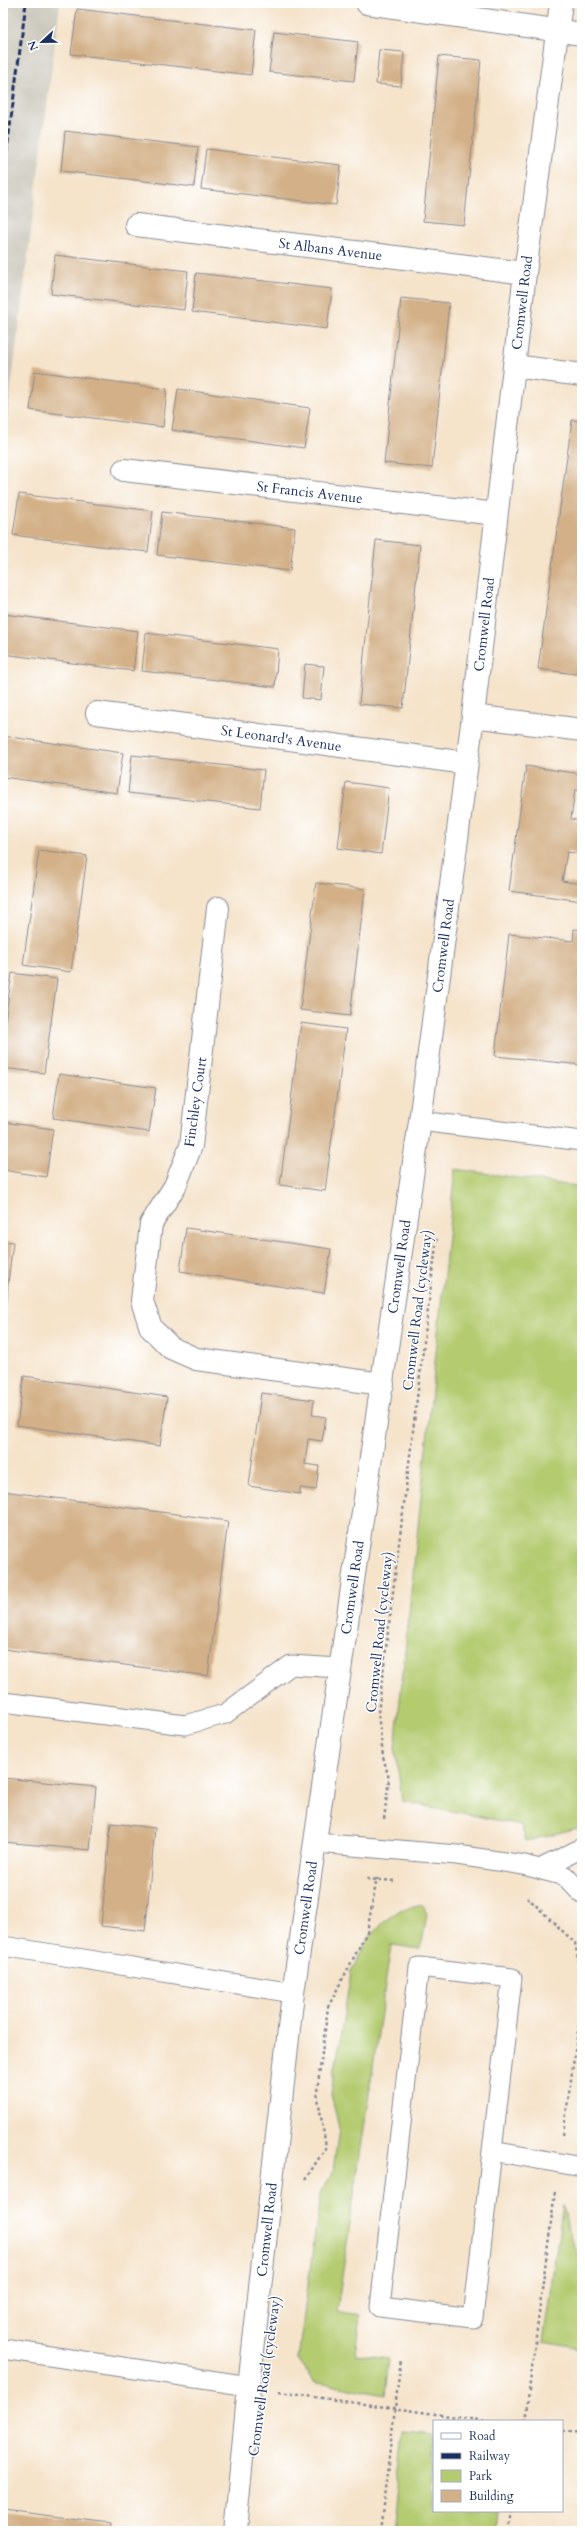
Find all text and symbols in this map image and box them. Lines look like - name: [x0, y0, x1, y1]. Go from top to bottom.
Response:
- north arrow: [22, 22, 62, 62]
- text: N: [24, 38, 42, 53]
- street label: St Albans Avenue: [278, 234, 383, 265]
- street label: Cromwell Road: [507, 254, 537, 351]
- street label: St Francis Avenue: [256, 477, 364, 508]
- street label: Cromwell Road: [469, 576, 499, 673]
- street label: St Leonard's Avenue: [220, 721, 343, 756]
- street label: Cromwell Road: [428, 897, 459, 994]
- street label: Finchley Court: [180, 1055, 211, 1148]
- street label: Cromwell Road: [383, 1218, 416, 1315]
- street label: Cromwell Road (cycleway): [398, 1229, 437, 1392]
- street label: Cromwell Road: [336, 1539, 369, 1636]
- street label: Cromwell Road (cycleway): [362, 1551, 397, 1714]
- street label: Cromwell Road: [290, 1859, 322, 1956]
- street label: Cromwell Road: [252, 2181, 282, 2278]
- street label: Cromwell Road (cycleway): [244, 2295, 285, 2458]
- legend: [433, 2420, 563, 2512]
- text: Road: [469, 2428, 496, 2444]
- text: Railway: [469, 2448, 511, 2464]
- text: Park: [469, 2468, 493, 2484]
- text: Building: [469, 2488, 514, 2504]

